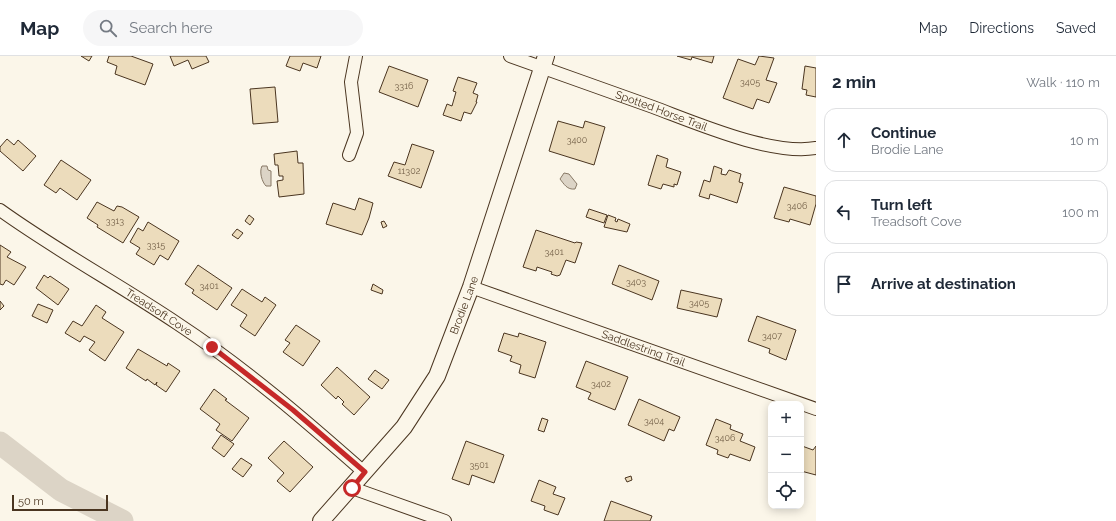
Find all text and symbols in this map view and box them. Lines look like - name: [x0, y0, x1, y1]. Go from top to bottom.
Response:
- search box: [83, 10, 363, 46]
- text: Map: [20, 17, 59, 39]
- icon: search: [97, 17, 119, 39]
- text: Search here: [129, 19, 213, 37]
- text: Map: [919, 20, 947, 36]
- text: Directions: [969, 20, 1034, 36]
- text: Saved: [1056, 20, 1096, 36]
- text: 2 min: [832, 72, 876, 92]
- text: Walk · 110 m: [1026, 75, 1100, 90]
- house number: 3405: [740, 77, 760, 87]
- house number: 3316: [395, 81, 414, 91]
- street label: Spotted Horse Trail: [613, 88, 709, 134]
- text: Continue: [871, 124, 936, 142]
- icon: ahead: [833, 129, 855, 151]
- text: 10 m: [1070, 133, 1099, 148]
- house number: 3400: [567, 135, 588, 145]
- text: Brodie Lane: [871, 142, 944, 157]
- house number: 11302: [398, 166, 421, 176]
- text: Turn left: [871, 196, 932, 214]
- house number: 3406: [787, 201, 808, 211]
- icon: left: [833, 201, 855, 223]
- text: 100 m: [1062, 205, 1099, 220]
- text: Treadsoft Cove: [871, 214, 962, 229]
- house number: 3313: [106, 216, 124, 226]
- house number: 3315: [147, 240, 165, 250]
- house number: 3401: [544, 247, 564, 257]
- icon: arrive: [833, 273, 855, 295]
- street label: Brodie Lane: [448, 274, 481, 336]
- text: Arrive at destination: [871, 275, 1016, 293]
- house number: 3403: [626, 277, 646, 287]
- house number: 3401: [199, 281, 219, 291]
- street label: Treadsoft Cove: [123, 286, 195, 339]
- house number: 3405: [689, 298, 709, 308]
- street label: Saddlestring Trail: [600, 328, 687, 369]
- house number: 3407: [762, 331, 782, 341]
- route end: [203, 338, 221, 356]
- house number: 3402: [591, 379, 611, 389]
- map controls: [768, 401, 804, 509]
- button: +: [768, 401, 804, 437]
- house number: 3404: [644, 416, 664, 426]
- house number: 3406: [715, 433, 736, 443]
- button: −: [768, 437, 804, 473]
- house number: 3501: [469, 460, 489, 470]
- button: locate: [768, 473, 804, 509]
- route start: [343, 479, 361, 497]
- scale bar: [12, 493, 108, 512]
- text: 50 m: [18, 495, 44, 508]

